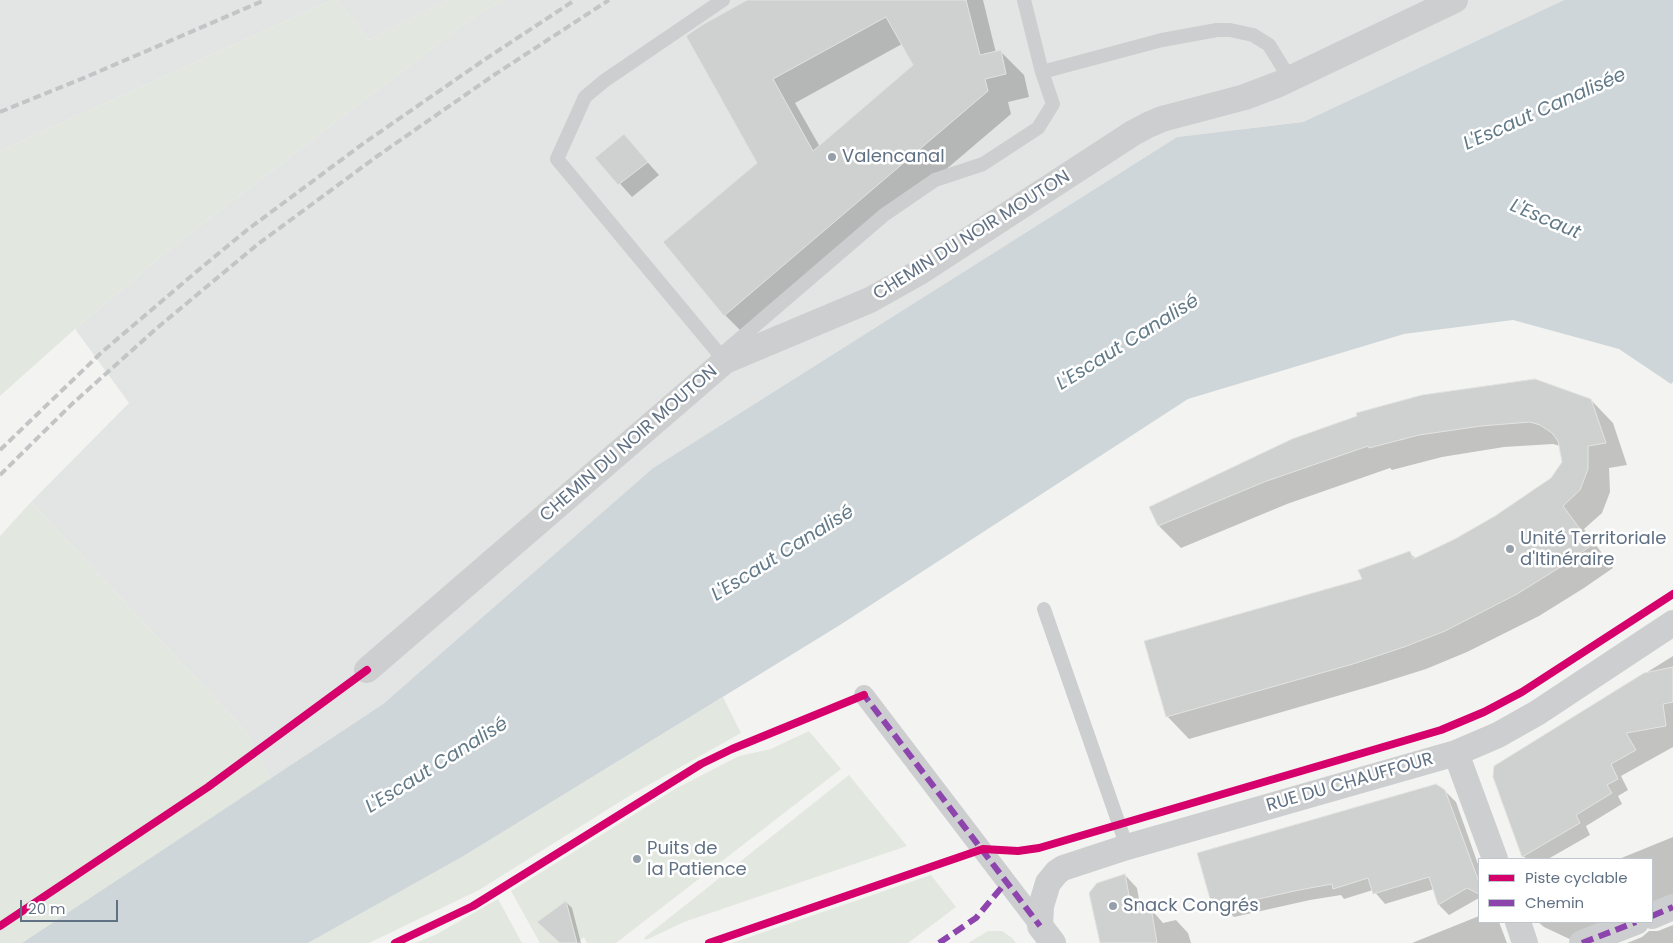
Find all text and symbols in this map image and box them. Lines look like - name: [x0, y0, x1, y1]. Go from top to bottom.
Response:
- water label: L'Escaut Canalisée: [1460, 64, 1630, 156]
- place label: Valencanal: [842, 146, 945, 168]
- marker: Valencanal: [826, 151, 838, 163]
- street label: CHEMIN DU NOIR MOUTON: [870, 166, 1074, 306]
- water label: L'Escaut: [1506, 195, 1584, 245]
- water label: L'Escaut Canalisé: [1053, 290, 1203, 396]
- street label: CHEMIN DU NOIR MOUTON: [536, 361, 722, 527]
- water label: L'Escaut Canalisé: [708, 501, 858, 607]
- place label: Unité Territoriale d'Itinéraire: [1520, 528, 1666, 570]
- marker: Unité Territoriale d'Itinéraire: [1504, 543, 1516, 555]
- water label: L'Escaut Canalisé: [362, 713, 512, 819]
- street label: RUE DU CHAUFFOUR: [1264, 749, 1436, 817]
- place label: Puits de la Patience: [647, 838, 747, 881]
- marker: Puits de la Patience: [631, 853, 643, 865]
- legend: [1478, 858, 1653, 923]
- text: Piste cyclable: [1525, 867, 1628, 888]
- scale bar: [22, 890, 120, 922]
- text: Chemin: [1525, 892, 1584, 913]
- place label: Snack Congrés: [1123, 895, 1259, 917]
- text: 20 m: [28, 898, 66, 919]
- marker: Snack Congrés: [1107, 900, 1119, 912]

